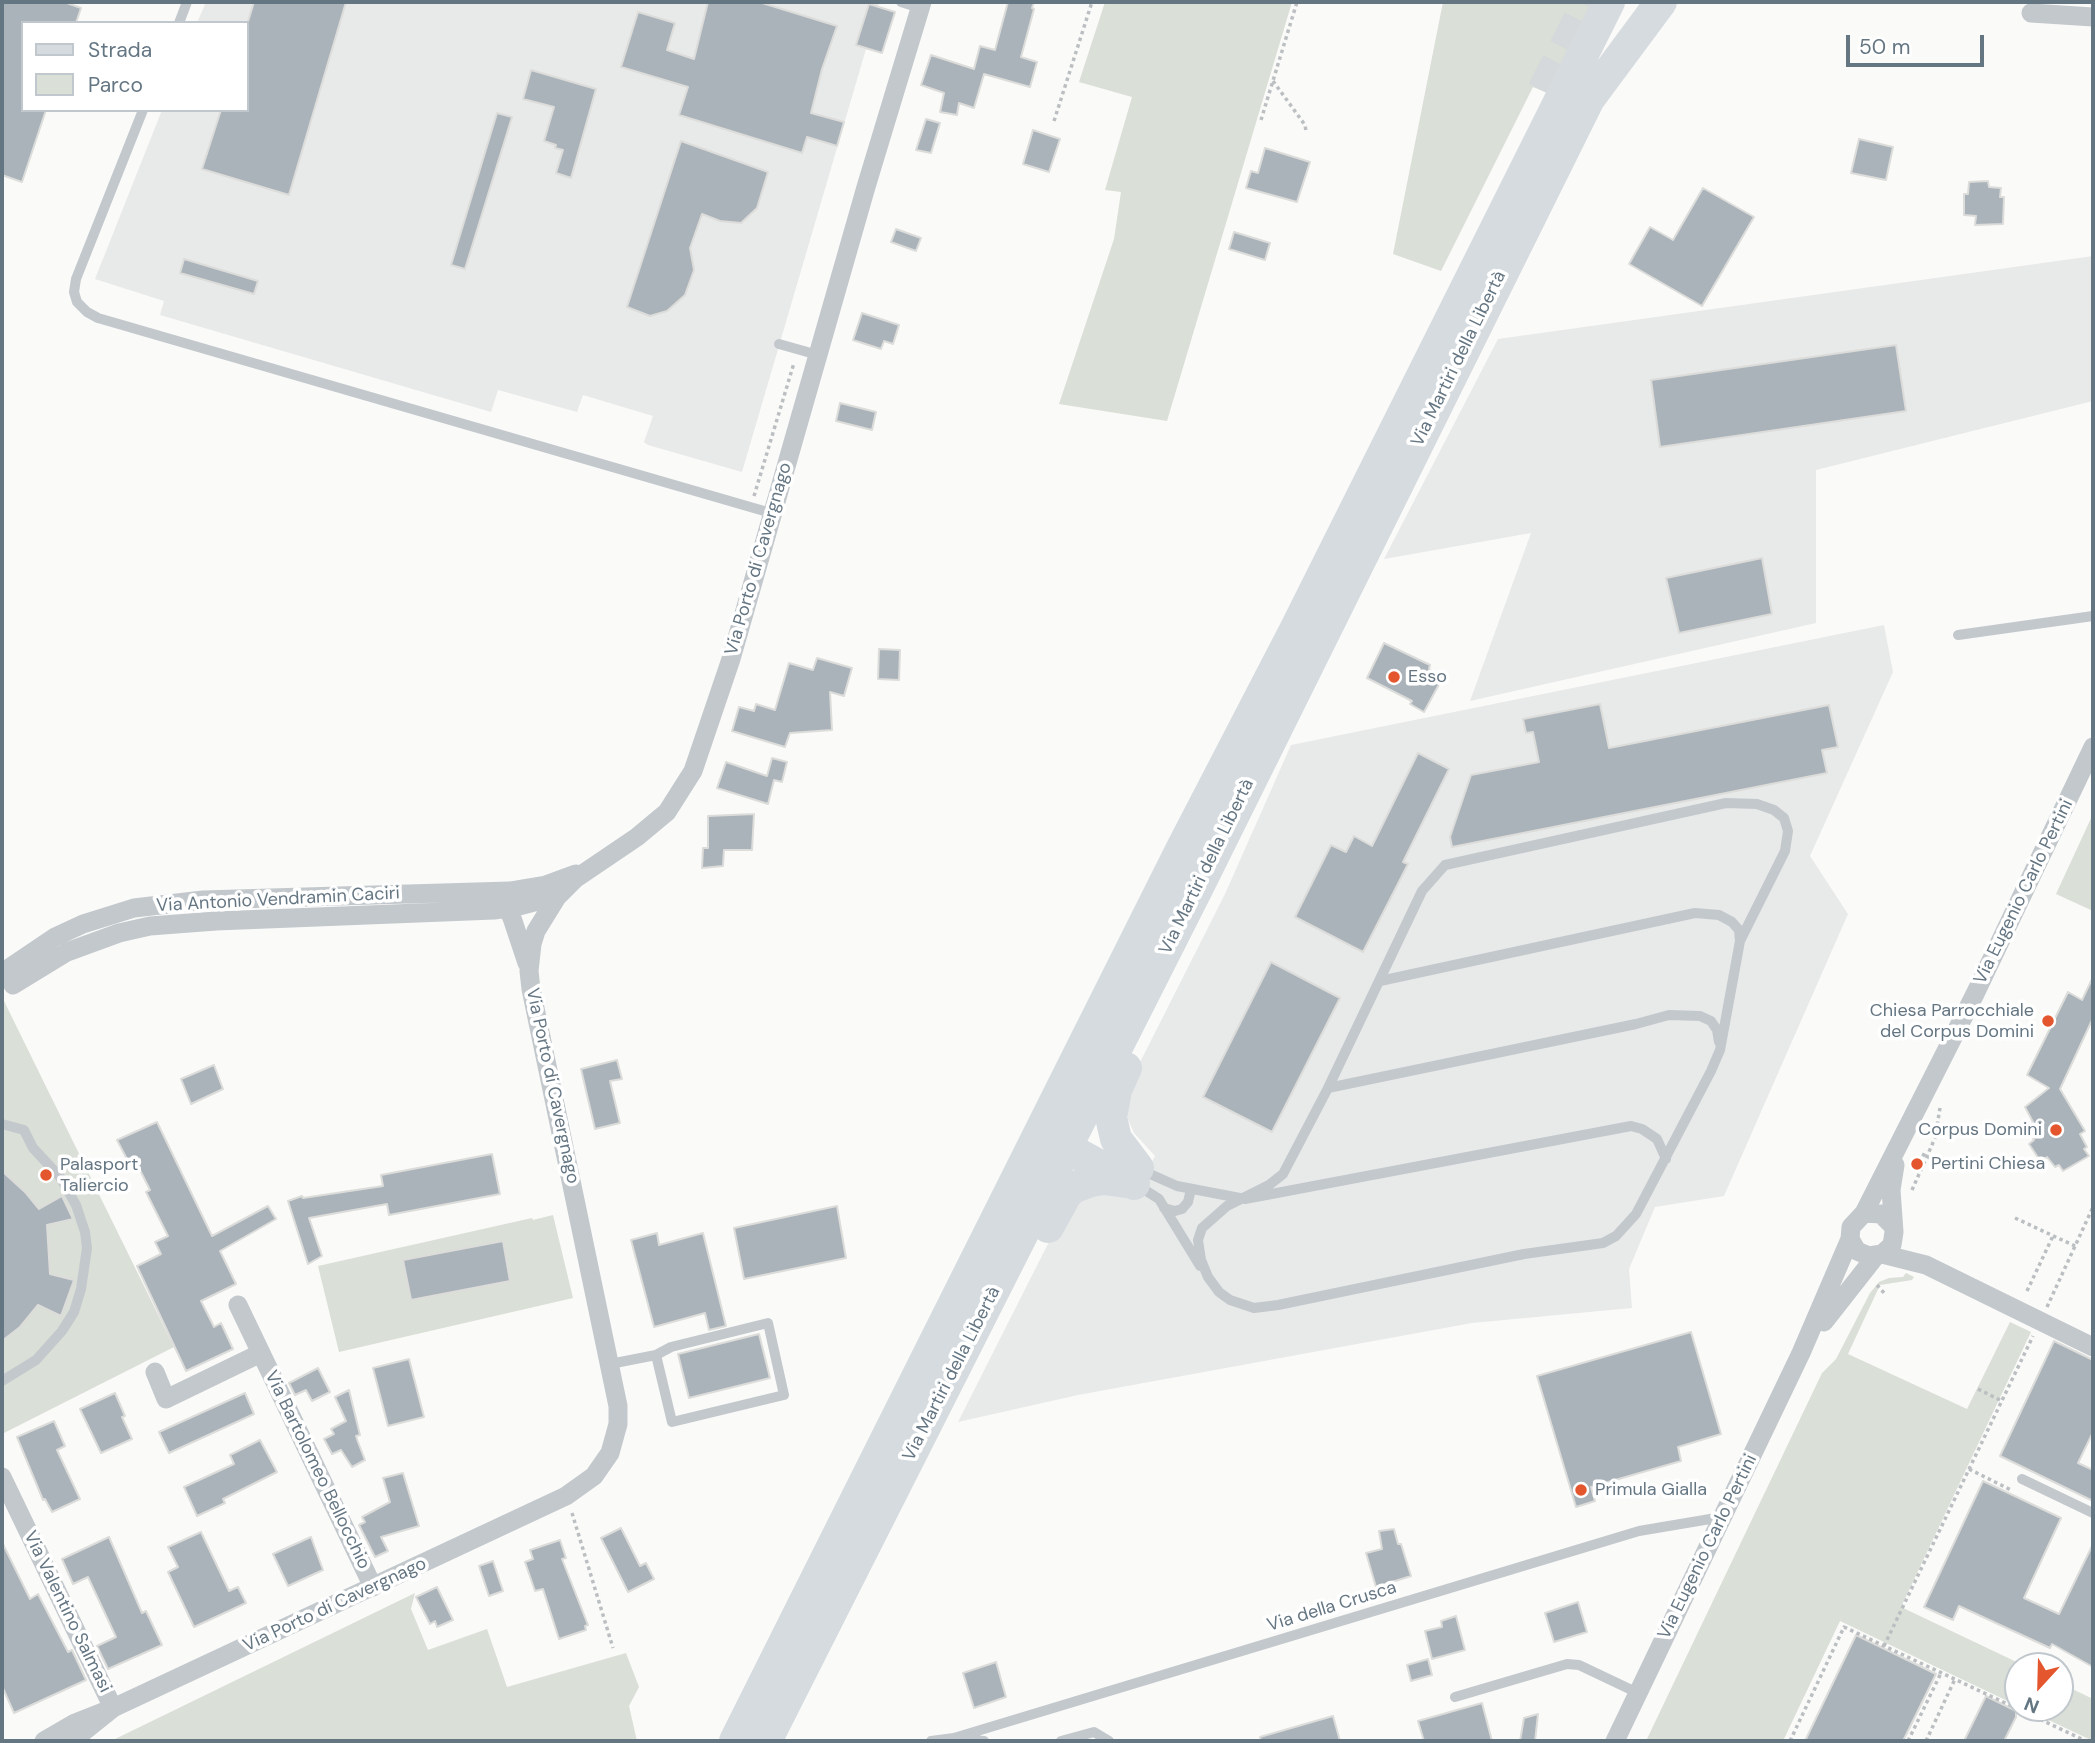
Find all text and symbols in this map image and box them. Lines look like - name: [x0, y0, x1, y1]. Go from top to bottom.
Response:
- legend: [21, 21, 248, 112]
- scale bar: [1850, 21, 1988, 65]
- text: 50 m: [1859, 33, 1910, 61]
- text: Strada: [88, 36, 152, 64]
- text: Parco: [88, 71, 143, 99]
- street label: Via Martiri della Libertà: [1407, 268, 1511, 450]
- street label: Via Porto di Cavergnago: [721, 460, 797, 658]
- place label: Esso: [1408, 666, 1447, 688]
- marker: Esso: [1386, 669, 1402, 685]
- street label: Via Martiri della Libertà: [1155, 776, 1259, 958]
- street label: Via Eugenio Carlo Pertini: [1970, 796, 2078, 988]
- street label: Via Antonio Vendramin Caciri: [156, 883, 400, 917]
- street label: Via Porto di Cavergnago: [521, 986, 583, 1186]
- place label: Chiesa Parrocchiale del Corpus Domini: [1870, 1000, 2034, 1042]
- marker: Chiesa Parrocchiale del Corpus Domini: [2040, 1013, 2056, 1029]
- place label: Corpus Domini: [1918, 1119, 2042, 1141]
- marker: Corpus Domini: [2048, 1122, 2064, 1138]
- place label: Pertini Chiesa: [1931, 1153, 2045, 1175]
- place label: Palasport Taliercio: [60, 1154, 138, 1196]
- marker: Pertini Chiesa: [1909, 1156, 1925, 1172]
- marker: Palasport Taliercio: [38, 1167, 54, 1183]
- street label: Via Martiri della Libertà: [899, 1283, 1005, 1465]
- street label: Via Bartolomeo Bellocchio: [260, 1367, 374, 1573]
- street label: Via Eugenio Carlo Pertini: [1654, 1451, 1762, 1643]
- place label: Primula Gialla: [1595, 1479, 1707, 1501]
- marker: Primula Gialla: [1573, 1482, 1589, 1498]
- street label: Via Valentino Salmasi: [19, 1528, 115, 1696]
- street label: Via Porto di Cavergnago: [240, 1553, 430, 1657]
- street label: Via della Crusca: [1265, 1577, 1399, 1637]
- north arrow: [2004, 1652, 2074, 1722]
- text: N: [2021, 1691, 2043, 1719]

